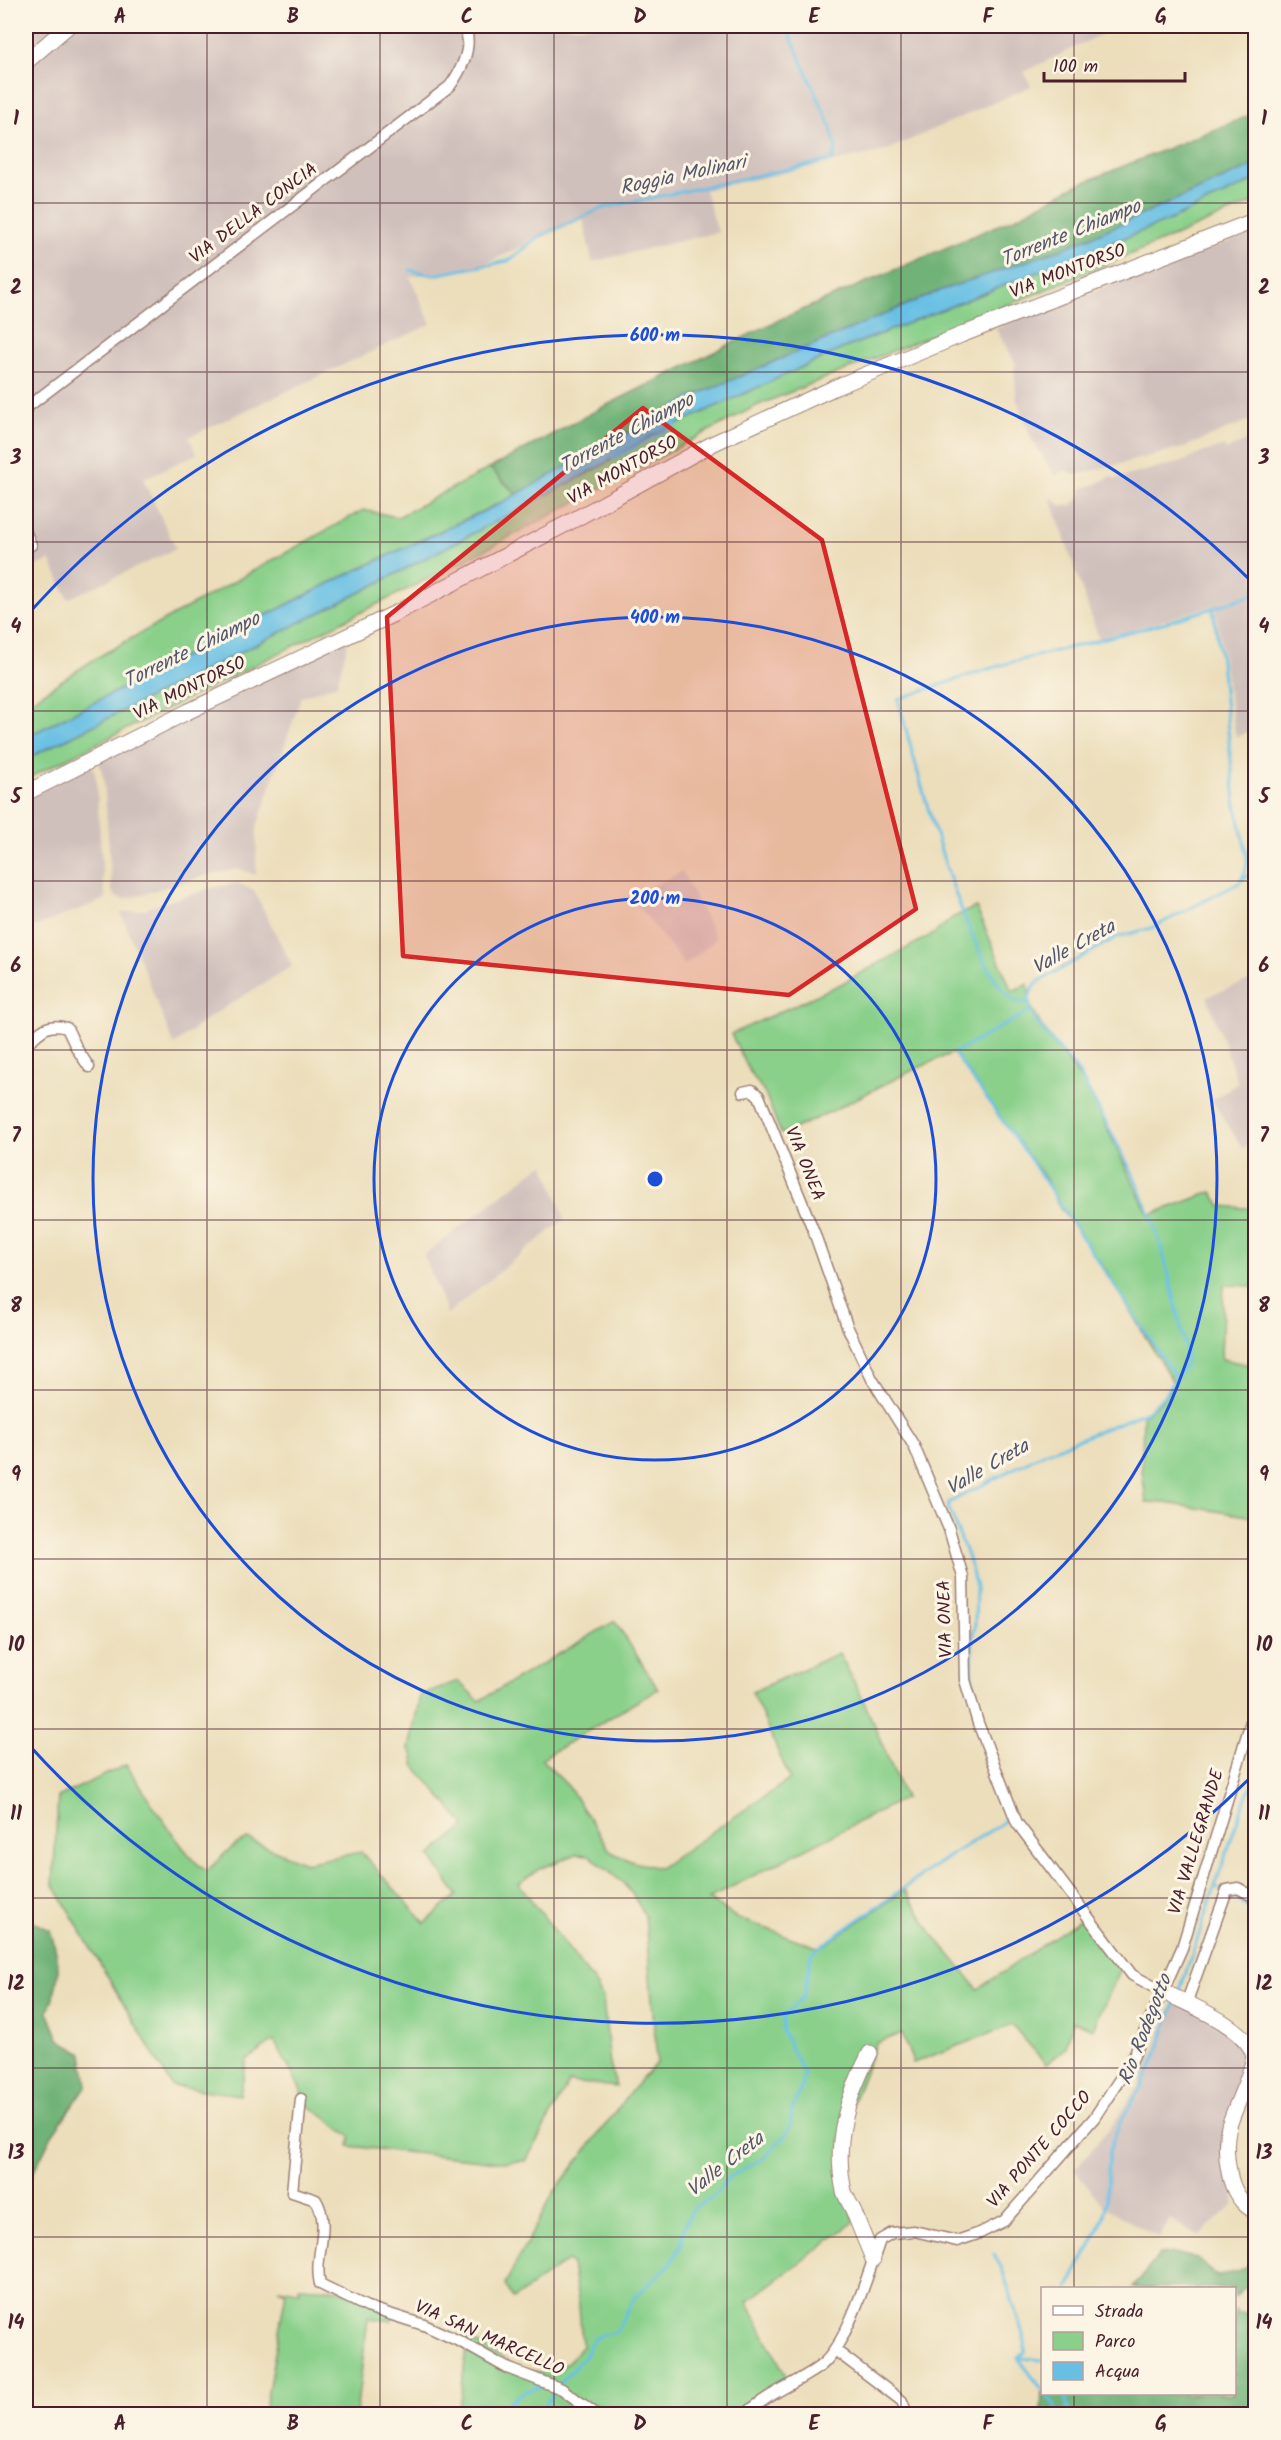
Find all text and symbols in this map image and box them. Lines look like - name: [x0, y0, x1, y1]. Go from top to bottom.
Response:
- text: A: [114, 2, 126, 34]
- text: B: [287, 2, 299, 34]
- text: C: [461, 2, 473, 34]
- text: D: [633, 2, 647, 34]
- text: E: [808, 2, 820, 34]
- text: F: [983, 2, 995, 34]
- text: G: [1155, 2, 1167, 34]
- scale bar: [1044, 45, 1185, 83]
- text: 100 m: [1053, 53, 1098, 82]
- text: 1: [13, 104, 19, 136]
- text: 1: [1261, 104, 1267, 136]
- water label: Roggia Molinari: [617, 146, 753, 205]
- street label: VIA DELLA CONCIA: [184, 156, 324, 272]
- water label: Torrente Chiampo: [996, 191, 1148, 277]
- street label: VIA MONTORSO: [1006, 237, 1130, 307]
- text: 2: [10, 273, 22, 305]
- text: 2: [1258, 273, 1270, 305]
- text: 600 m: [630, 322, 680, 351]
- water label: Torrente Chiampo: [554, 384, 702, 483]
- street label: VIA MONTORSO: [562, 429, 684, 513]
- text: 3: [10, 443, 22, 475]
- text: 3: [1258, 443, 1270, 475]
- water label: Torrente Chiampo: [118, 603, 268, 698]
- text: 400 m: [630, 604, 680, 633]
- text: 4: [11, 612, 22, 644]
- text: 4: [1259, 612, 1270, 644]
- street label: VIA MONTORSO: [129, 649, 251, 729]
- text: 5: [10, 782, 23, 814]
- text: 5: [1258, 782, 1271, 814]
- text: 200 m: [630, 885, 681, 914]
- water label: Valle Creta: [1026, 911, 1123, 984]
- text: 6: [11, 951, 22, 983]
- text: 6: [1259, 951, 1270, 983]
- text: 7: [11, 1121, 21, 1153]
- text: 7: [1259, 1121, 1269, 1153]
- street label: VIA ONEA: [776, 1122, 832, 1206]
- centre of rings: [645, 1169, 665, 1189]
- text: 8: [10, 1291, 22, 1323]
- text: 8: [1258, 1291, 1270, 1323]
- water label: Valle Creta: [940, 1430, 1037, 1505]
- text: 9: [11, 1460, 21, 1492]
- text: 9: [1259, 1460, 1269, 1492]
- street label: VIA ONEA: [930, 1579, 962, 1658]
- text: 10: [8, 1630, 25, 1662]
- text: 10: [1256, 1630, 1273, 1662]
- street label: VIA VALLEGRANDE: [1161, 1765, 1233, 1918]
- text: 11: [10, 1799, 22, 1831]
- text: 11: [1258, 1799, 1270, 1831]
- water label: Rio Rodegotto: [1110, 1968, 1182, 2090]
- text: 12: [7, 1969, 25, 2001]
- text: 12: [1255, 1969, 1273, 2001]
- street label: VIA PONTE COCCO: [980, 2085, 1100, 2215]
- water label: Valle Creta: [680, 2123, 773, 2206]
- text: 13: [8, 2138, 25, 2170]
- text: 13: [1256, 2138, 1273, 2170]
- legend: [1041, 2287, 1236, 2395]
- street label: VIA SAN MARCELLO: [410, 2293, 568, 2385]
- text: Strada: [1095, 2298, 1143, 2327]
- text: 14: [8, 2308, 25, 2340]
- text: 14: [1256, 2308, 1273, 2340]
- text: Parco: [1095, 2328, 1135, 2357]
- text: Acqua: [1095, 2358, 1140, 2387]
- text: A: [114, 2409, 126, 2440]
- text: B: [287, 2409, 299, 2440]
- text: C: [461, 2409, 473, 2440]
- text: D: [633, 2409, 647, 2440]
- text: E: [808, 2409, 820, 2440]
- text: F: [983, 2409, 995, 2440]
- text: G: [1155, 2409, 1167, 2440]

